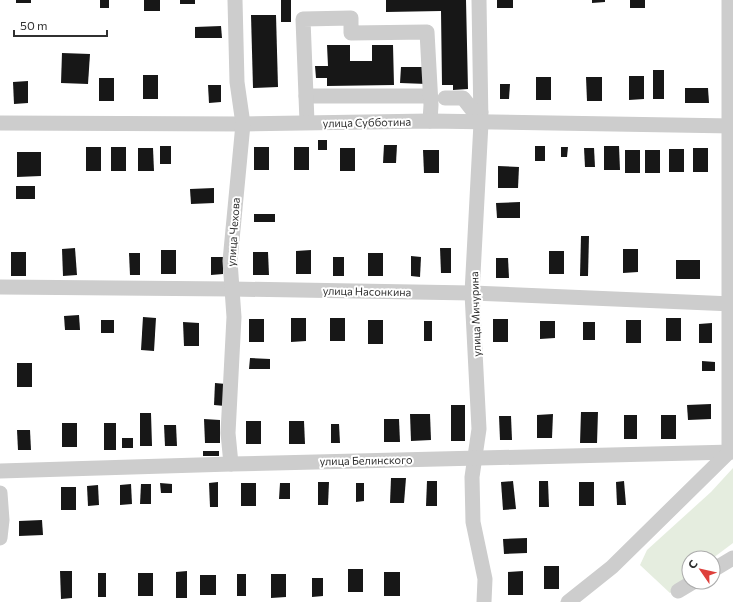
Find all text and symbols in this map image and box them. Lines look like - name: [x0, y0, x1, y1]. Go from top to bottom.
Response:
- scale bar: [14, 12, 107, 38]
- text: 50 m: [20, 18, 48, 32]
- street label: улица Субботина: [323, 115, 411, 129]
- street label: улица Чехова: [224, 197, 242, 267]
- street label: улица Мичурина: [467, 271, 483, 357]
- street label: улица Насонкина: [323, 284, 411, 298]
- street label: улица Белинского: [319, 453, 413, 467]
- north arrow: [681, 550, 721, 590]
- text: С: [685, 557, 700, 571]

